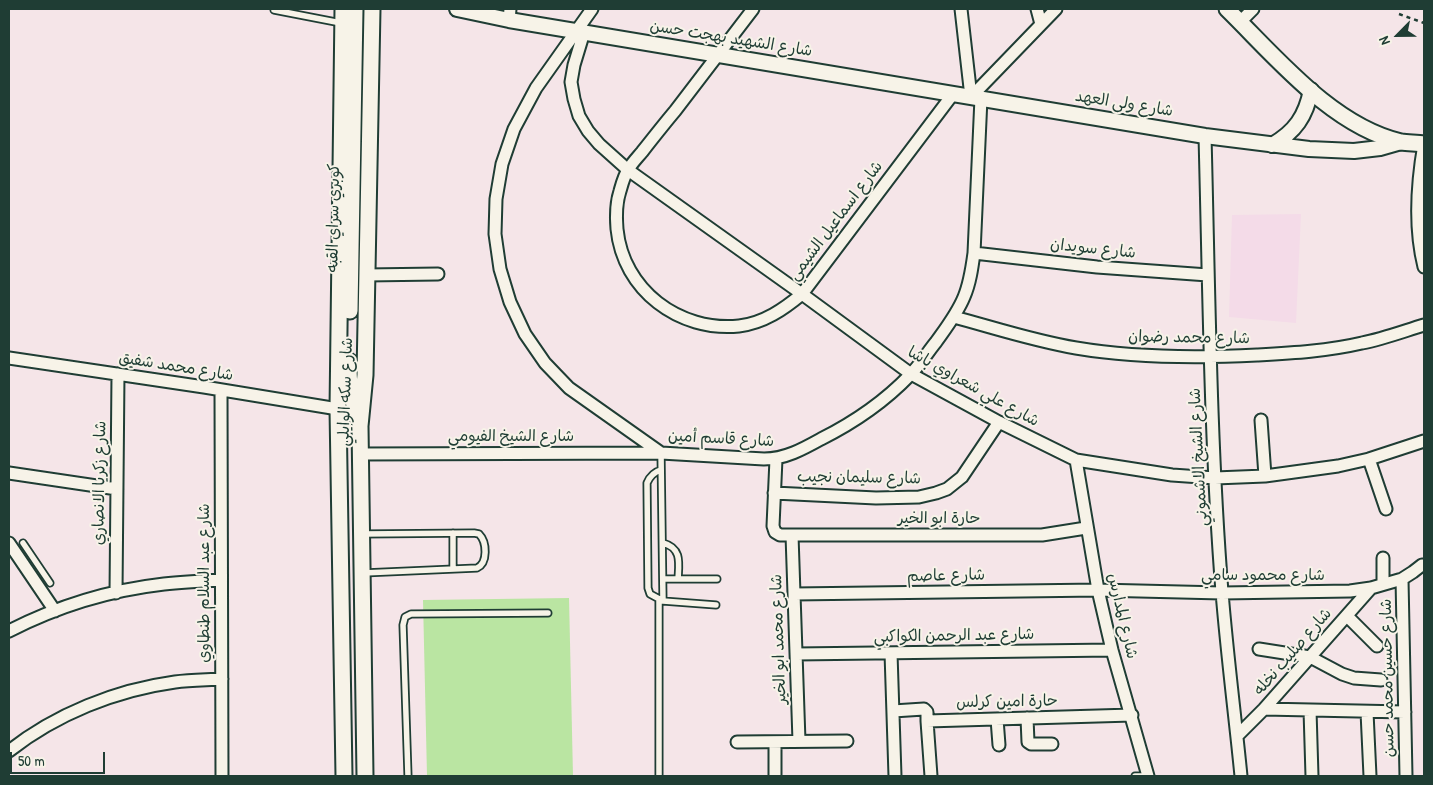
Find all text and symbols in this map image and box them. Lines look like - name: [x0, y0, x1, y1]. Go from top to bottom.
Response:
- north arrow: [1373, 10, 1423, 60]
- street label: شارع الشهيد بهجت حسن: [648, 17, 814, 61]
- text: N: [1374, 34, 1394, 48]
- street label: شارع ولى العهد: [1074, 87, 1174, 121]
- street label: شارع اسماعيل الشيمي: [785, 157, 887, 285]
- street label: كوبري سراي القبه: [323, 163, 345, 273]
- street label: شارع سويدان: [1049, 235, 1137, 263]
- street label: شارع محمد رضوان: [1128, 327, 1250, 349]
- street label: شارع سكه الوايلي: [335, 337, 357, 447]
- street label: شارع علي شعراوي باشا: [904, 343, 1042, 431]
- street label: شارع محمد شفيق: [117, 348, 235, 386]
- street label: شارع الشيخ الاشموني: [1186, 387, 1212, 527]
- street label: شارع زكريا الانصاري: [89, 421, 111, 545]
- street label: شارع الشيخ الفيومي: [448, 427, 574, 447]
- street label: شارع قاسم أمين: [667, 427, 775, 451]
- street label: شارع سليمان نجيب: [797, 467, 921, 489]
- street label: شارع عبد السلام طنطاوي: [195, 503, 215, 663]
- street label: حارة ابو الخير: [898, 509, 980, 529]
- street label: شارع عاصم: [907, 566, 985, 586]
- street label: شارع محمود سامي: [1201, 566, 1325, 586]
- street label: شارع المدارس: [1103, 571, 1141, 661]
- street label: شارع محمد ابو الخير: [767, 574, 791, 704]
- street label: شارع حسين محمد حسن: [1377, 599, 1399, 757]
- street label: شارع صليب نخله: [1250, 604, 1336, 700]
- street label: شارع عبد الرحمن الكواكبي: [873, 625, 1035, 647]
- street label: حارة امين كرلس: [956, 692, 1058, 712]
- scale bar: [12, 742, 108, 774]
- text: 50 m: [18, 750, 45, 771]

